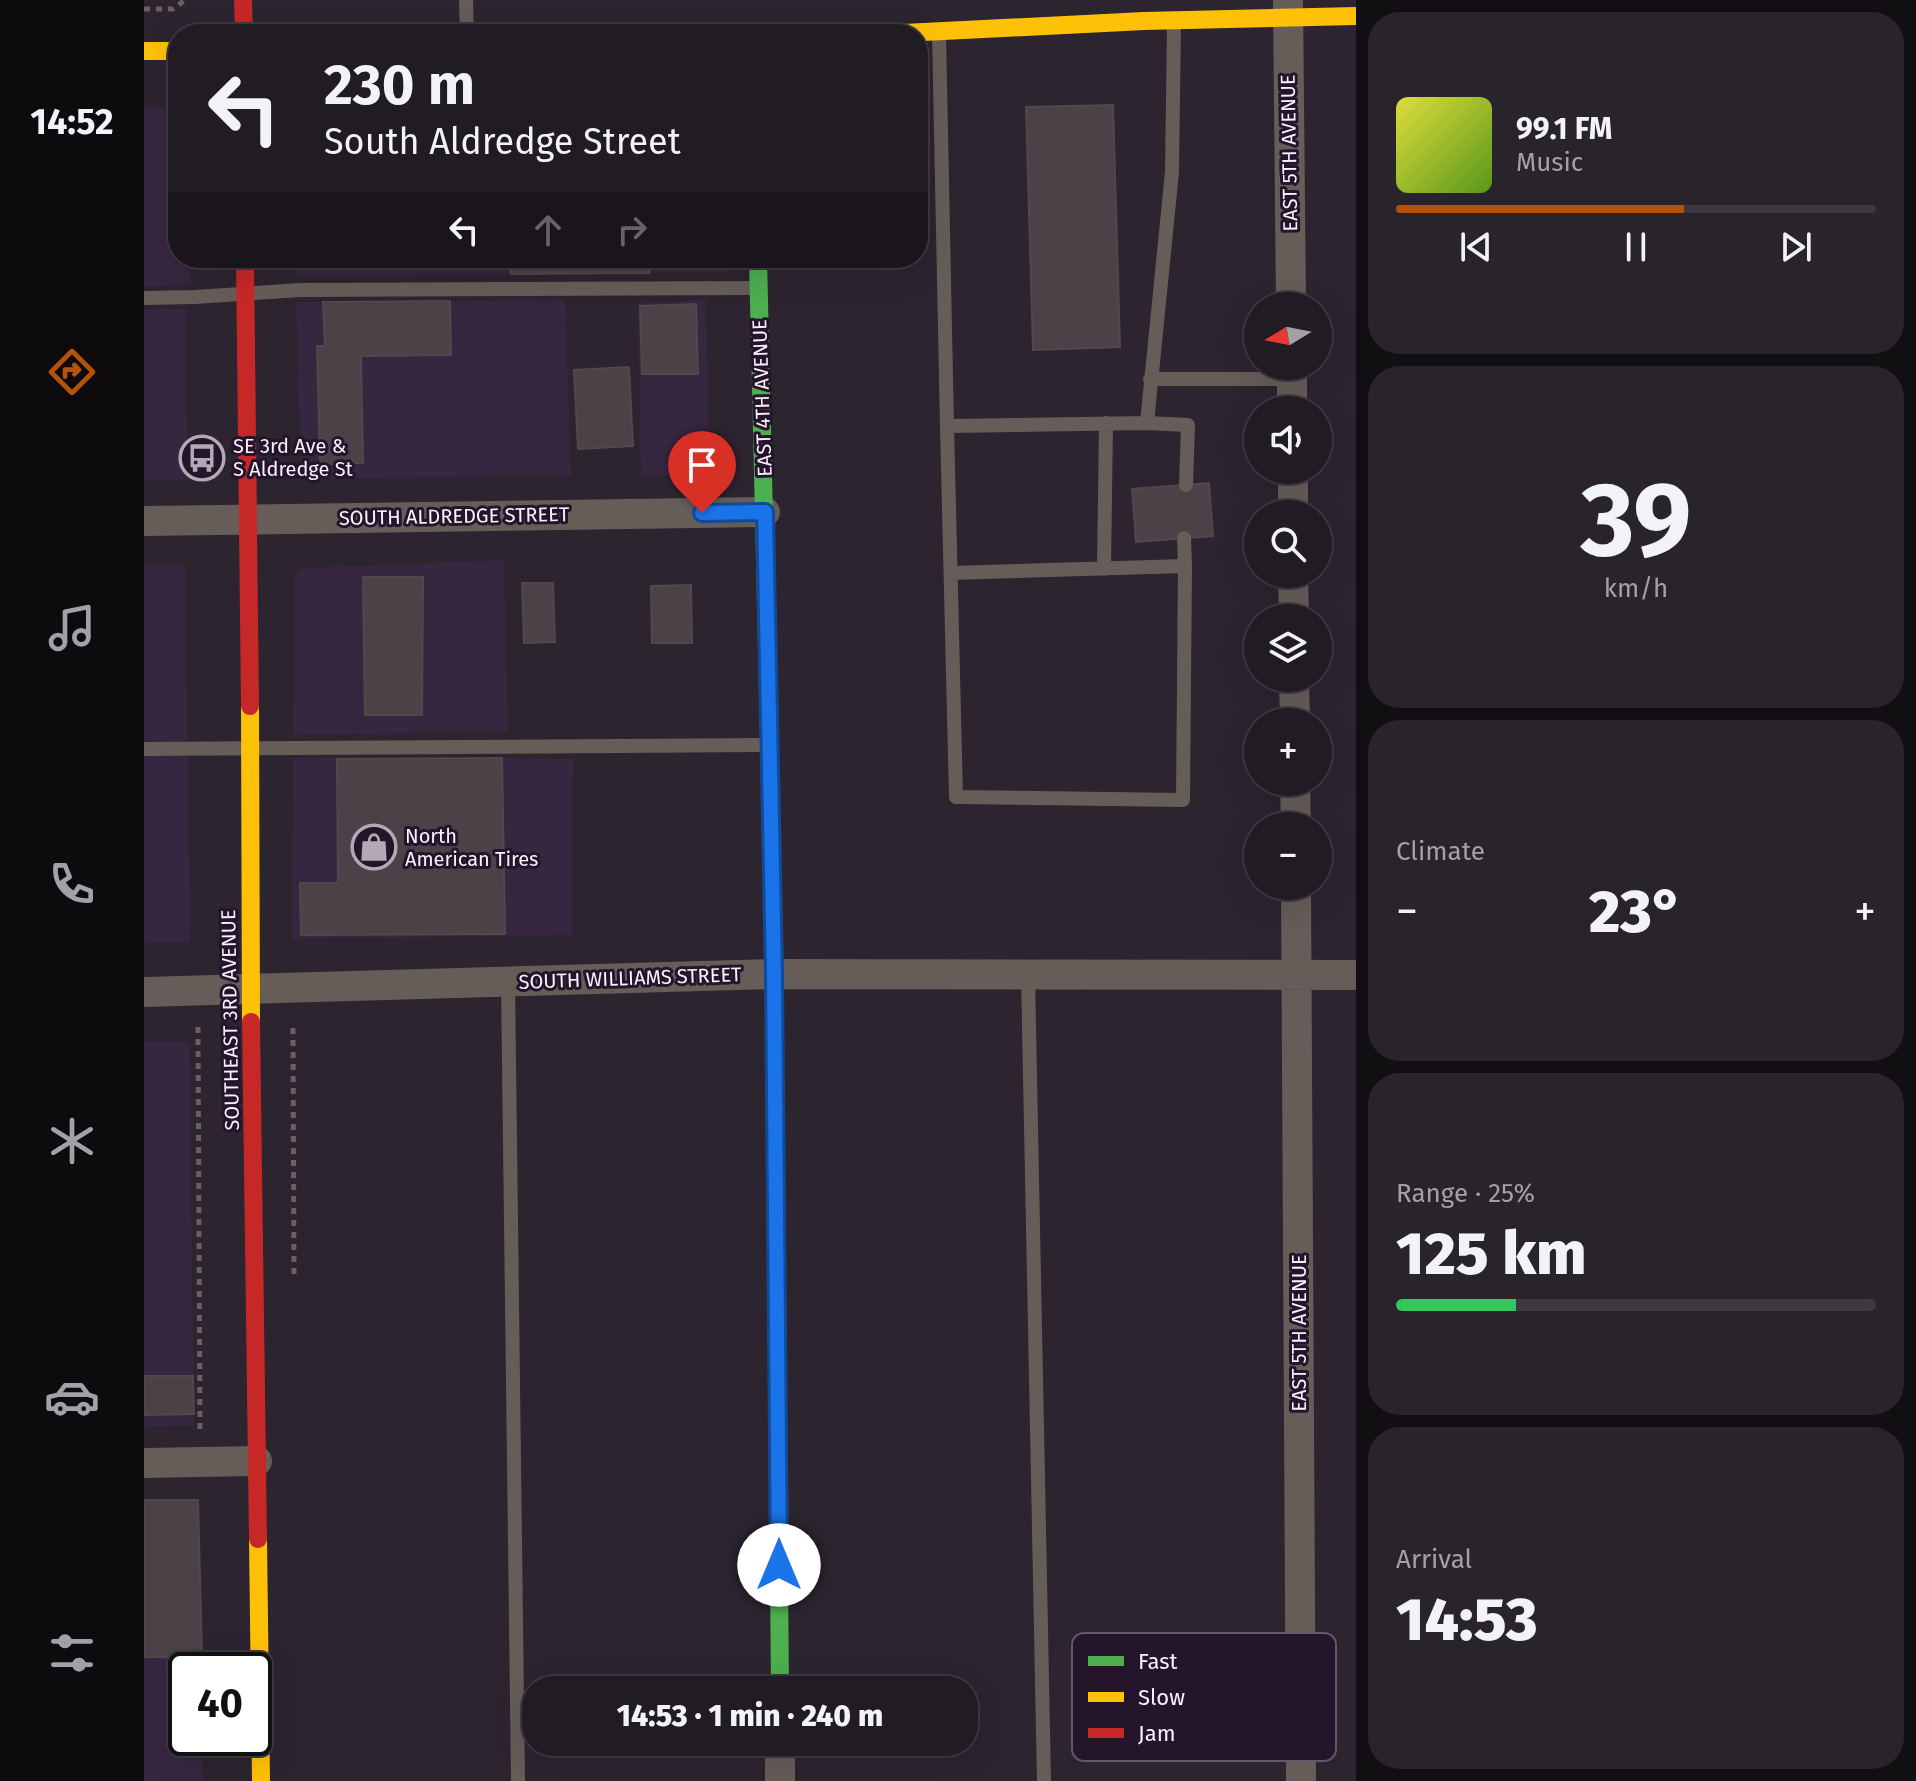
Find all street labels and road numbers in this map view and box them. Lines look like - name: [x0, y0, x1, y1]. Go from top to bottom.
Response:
- street label: EAST 5TH AVENUE: [1276, 74, 1302, 232]
- street label: EAST 4TH AVENUE: [747, 319, 777, 477]
- street label: SOUTH ALDREDGE STREET: [339, 502, 570, 530]
- street label: SOUTHEAST 3RD AVENUE: [216, 909, 244, 1131]
- street label: SOUTH WILLIAMS STREET: [518, 962, 743, 994]
- street label: EAST 5TH AVENUE: [1287, 1254, 1311, 1412]

